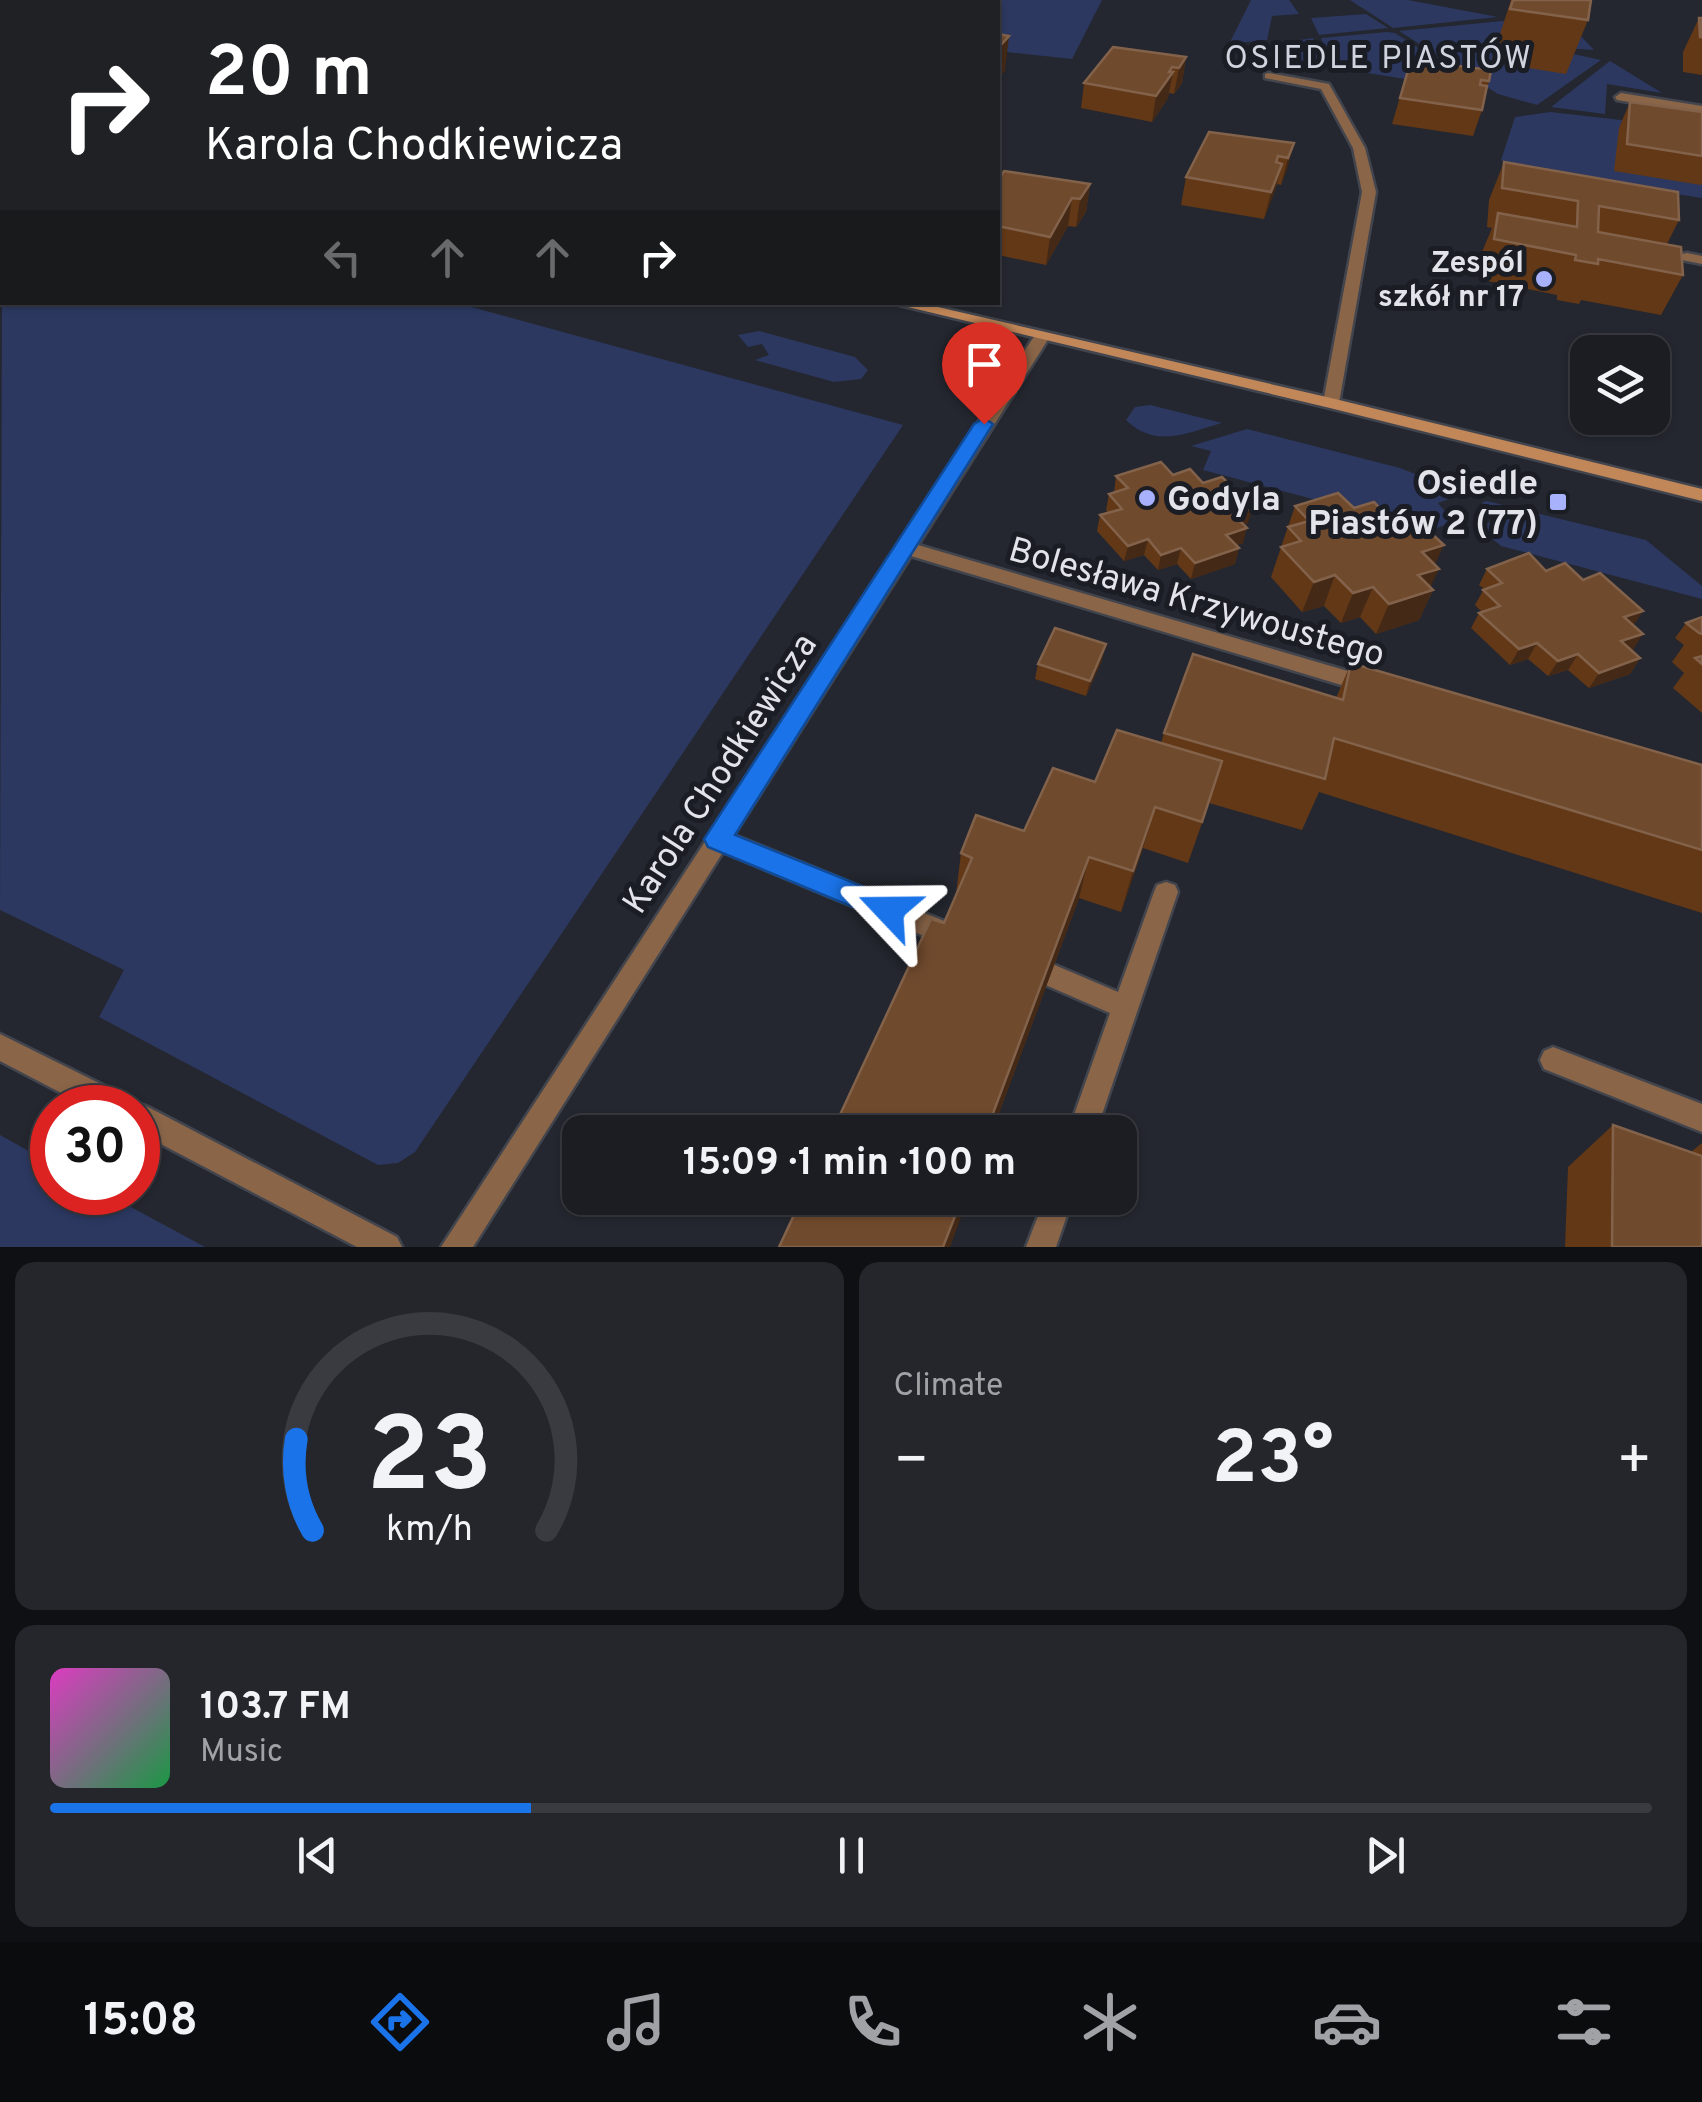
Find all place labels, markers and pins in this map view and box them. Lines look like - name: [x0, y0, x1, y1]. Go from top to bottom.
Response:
- place label: Zespól szkół nr 17: [1378, 246, 1524, 317]
- marker: Zespól szkół nr 17: [1533, 268, 1555, 290]
- pin: [942, 322, 1027, 425]
- place label: Osiedle Piastów 2 (77): [1308, 463, 1538, 547]
- place label: Godyla: [1167, 479, 1281, 523]
- marker: Godyla: [1136, 487, 1158, 509]
- marker: Osiedle Piastów 2 (77): [1547, 491, 1569, 513]

